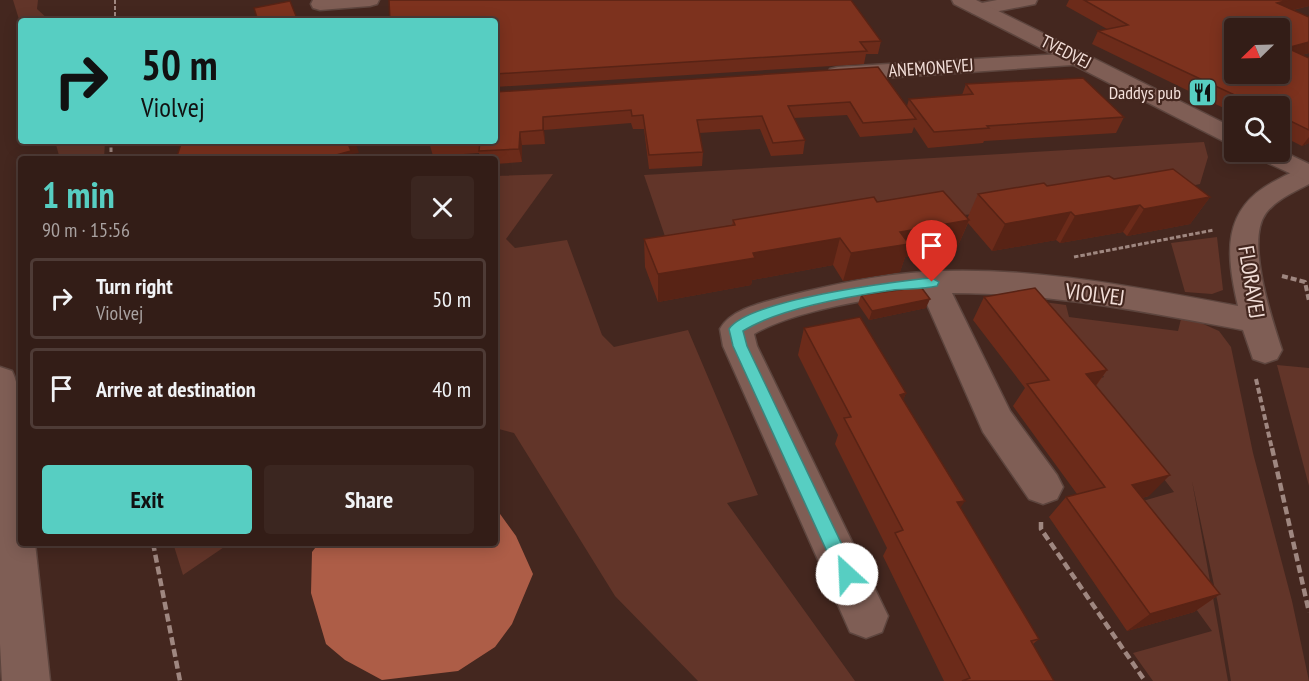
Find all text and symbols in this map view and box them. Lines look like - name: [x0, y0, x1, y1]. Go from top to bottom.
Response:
- north arrow: [1224, 18, 1290, 84]
- map controls: [1224, 18, 1290, 162]
- street label: TVEDVEJ: [1037, 29, 1095, 74]
- text: 50 m: [141, 37, 218, 92]
- icon: right: [42, 42, 120, 120]
- street label: ANEMONEVEJ: [888, 53, 974, 82]
- restaurant icon: Daddys pub: [1186, 77, 1218, 109]
- place label: Daddys pub: [1109, 81, 1181, 104]
- text: Violvej: [141, 90, 205, 124]
- button: search: [1224, 96, 1290, 162]
- text: 1 min: [42, 171, 115, 218]
- button: close: [411, 176, 474, 239]
- text: 90 m · 15:56: [42, 217, 130, 243]
- pin: [906, 220, 957, 282]
- icon: arrive: [915, 229, 948, 262]
- street label: FLORAVEJ: [1232, 243, 1272, 321]
- text: Turn right: [96, 272, 173, 300]
- street label: VIOLVEJ: [1063, 276, 1126, 312]
- icon: right: [45, 282, 78, 315]
- text: 50 m: [432, 285, 471, 313]
- text: Violvej: [96, 300, 143, 326]
- icon: arrive: [45, 372, 78, 405]
- text: Arrive at destination: [96, 375, 256, 403]
- text: 40 m: [432, 375, 471, 403]
- button: Exit: [42, 465, 252, 534]
- button: Share: [264, 465, 474, 534]
- position arrow: [815, 542, 879, 606]

